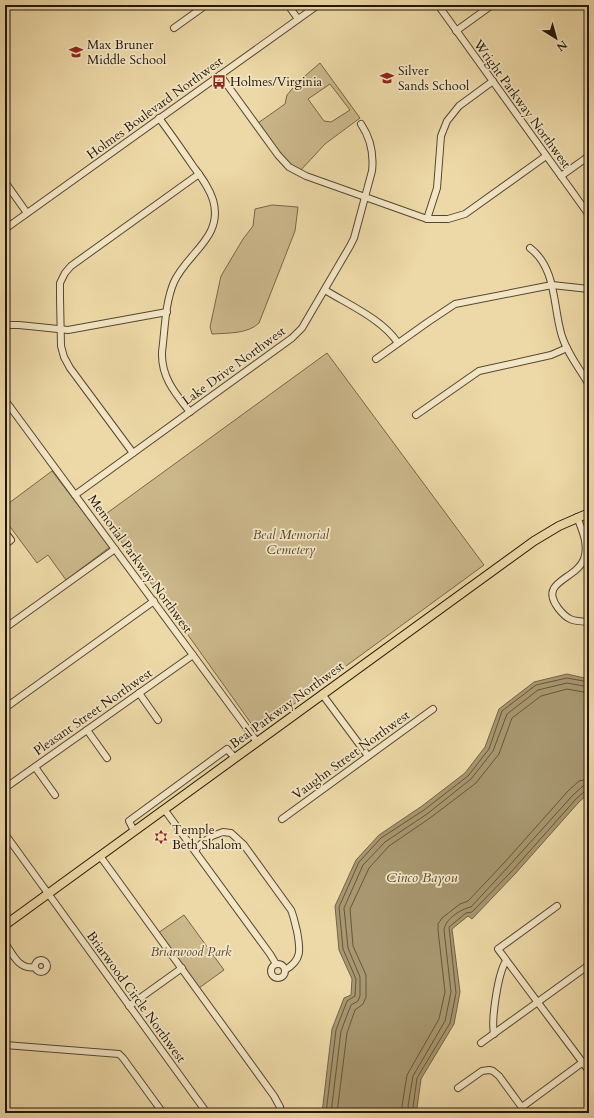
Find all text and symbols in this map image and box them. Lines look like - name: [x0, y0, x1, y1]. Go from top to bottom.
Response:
- north arrow: [536, 18, 576, 58]
- place label: Max Bruner Middle School: [87, 36, 167, 69]
- street label: Wright Parkway Northwest: [470, 37, 574, 171]
- school or university icon: Max Bruner Middle School: [68, 44, 84, 60]
- street label: Holmes Boulevard Northwest: [83, 52, 227, 164]
- place label: Silver Sands School: [398, 62, 470, 95]
- school or university icon: Silver Sands School: [379, 70, 395, 86]
- place label: Holmes/Virginia: [230, 73, 323, 91]
- bus stop icon: Holmes/Virginia: [211, 74, 227, 90]
- street label: Lake Drive Northwest: [179, 322, 289, 410]
- street label: Memorial Parkway Northwest: [84, 491, 196, 637]
- park label: Beal Memorial Cemetery: [253, 526, 330, 559]
- street label: Beal Parkway Northwest: [226, 657, 348, 753]
- street label: Pleasant Street Northwest: [30, 664, 156, 760]
- street label: Vaughn Street Northwest: [289, 706, 413, 804]
- place label: Temple Beth Shalom: [172, 821, 242, 854]
- synagogue icon: Temple Beth Shalom: [153, 829, 169, 845]
- water label: Cinco Bayou: [386, 868, 458, 887]
- street label: Briarwood Circle Northwest: [82, 928, 190, 1066]
- park label: Briarwood Park: [151, 943, 232, 961]

